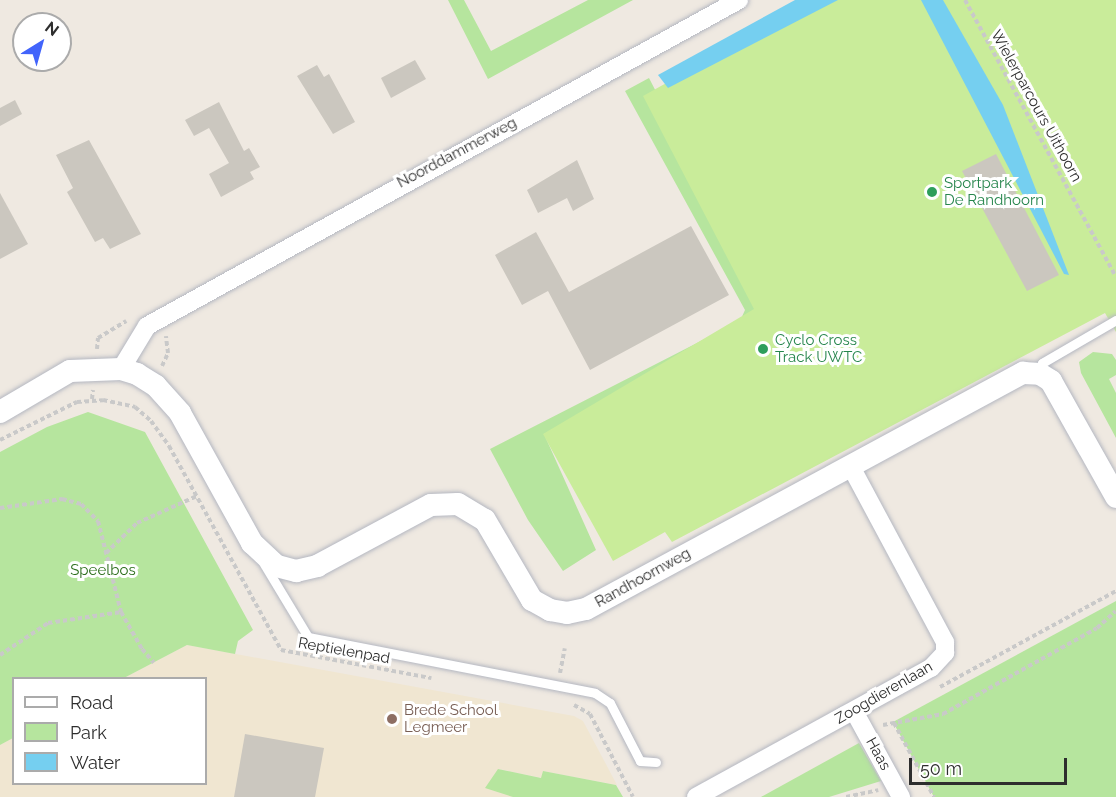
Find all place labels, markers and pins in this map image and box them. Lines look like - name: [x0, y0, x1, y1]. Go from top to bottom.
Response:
- place label: Sportpark De Randhoorn: [944, 174, 1044, 209]
- marker: Sportpark De Randhoorn: [925, 185, 939, 199]
- place label: Cyclo Cross Track UWTC: [775, 331, 862, 366]
- marker: Cyclo Cross Track UWTC: [756, 342, 770, 356]
- place label: Brede School Legmeer: [404, 701, 498, 736]
- marker: Brede School Legmeer: [385, 712, 399, 726]

